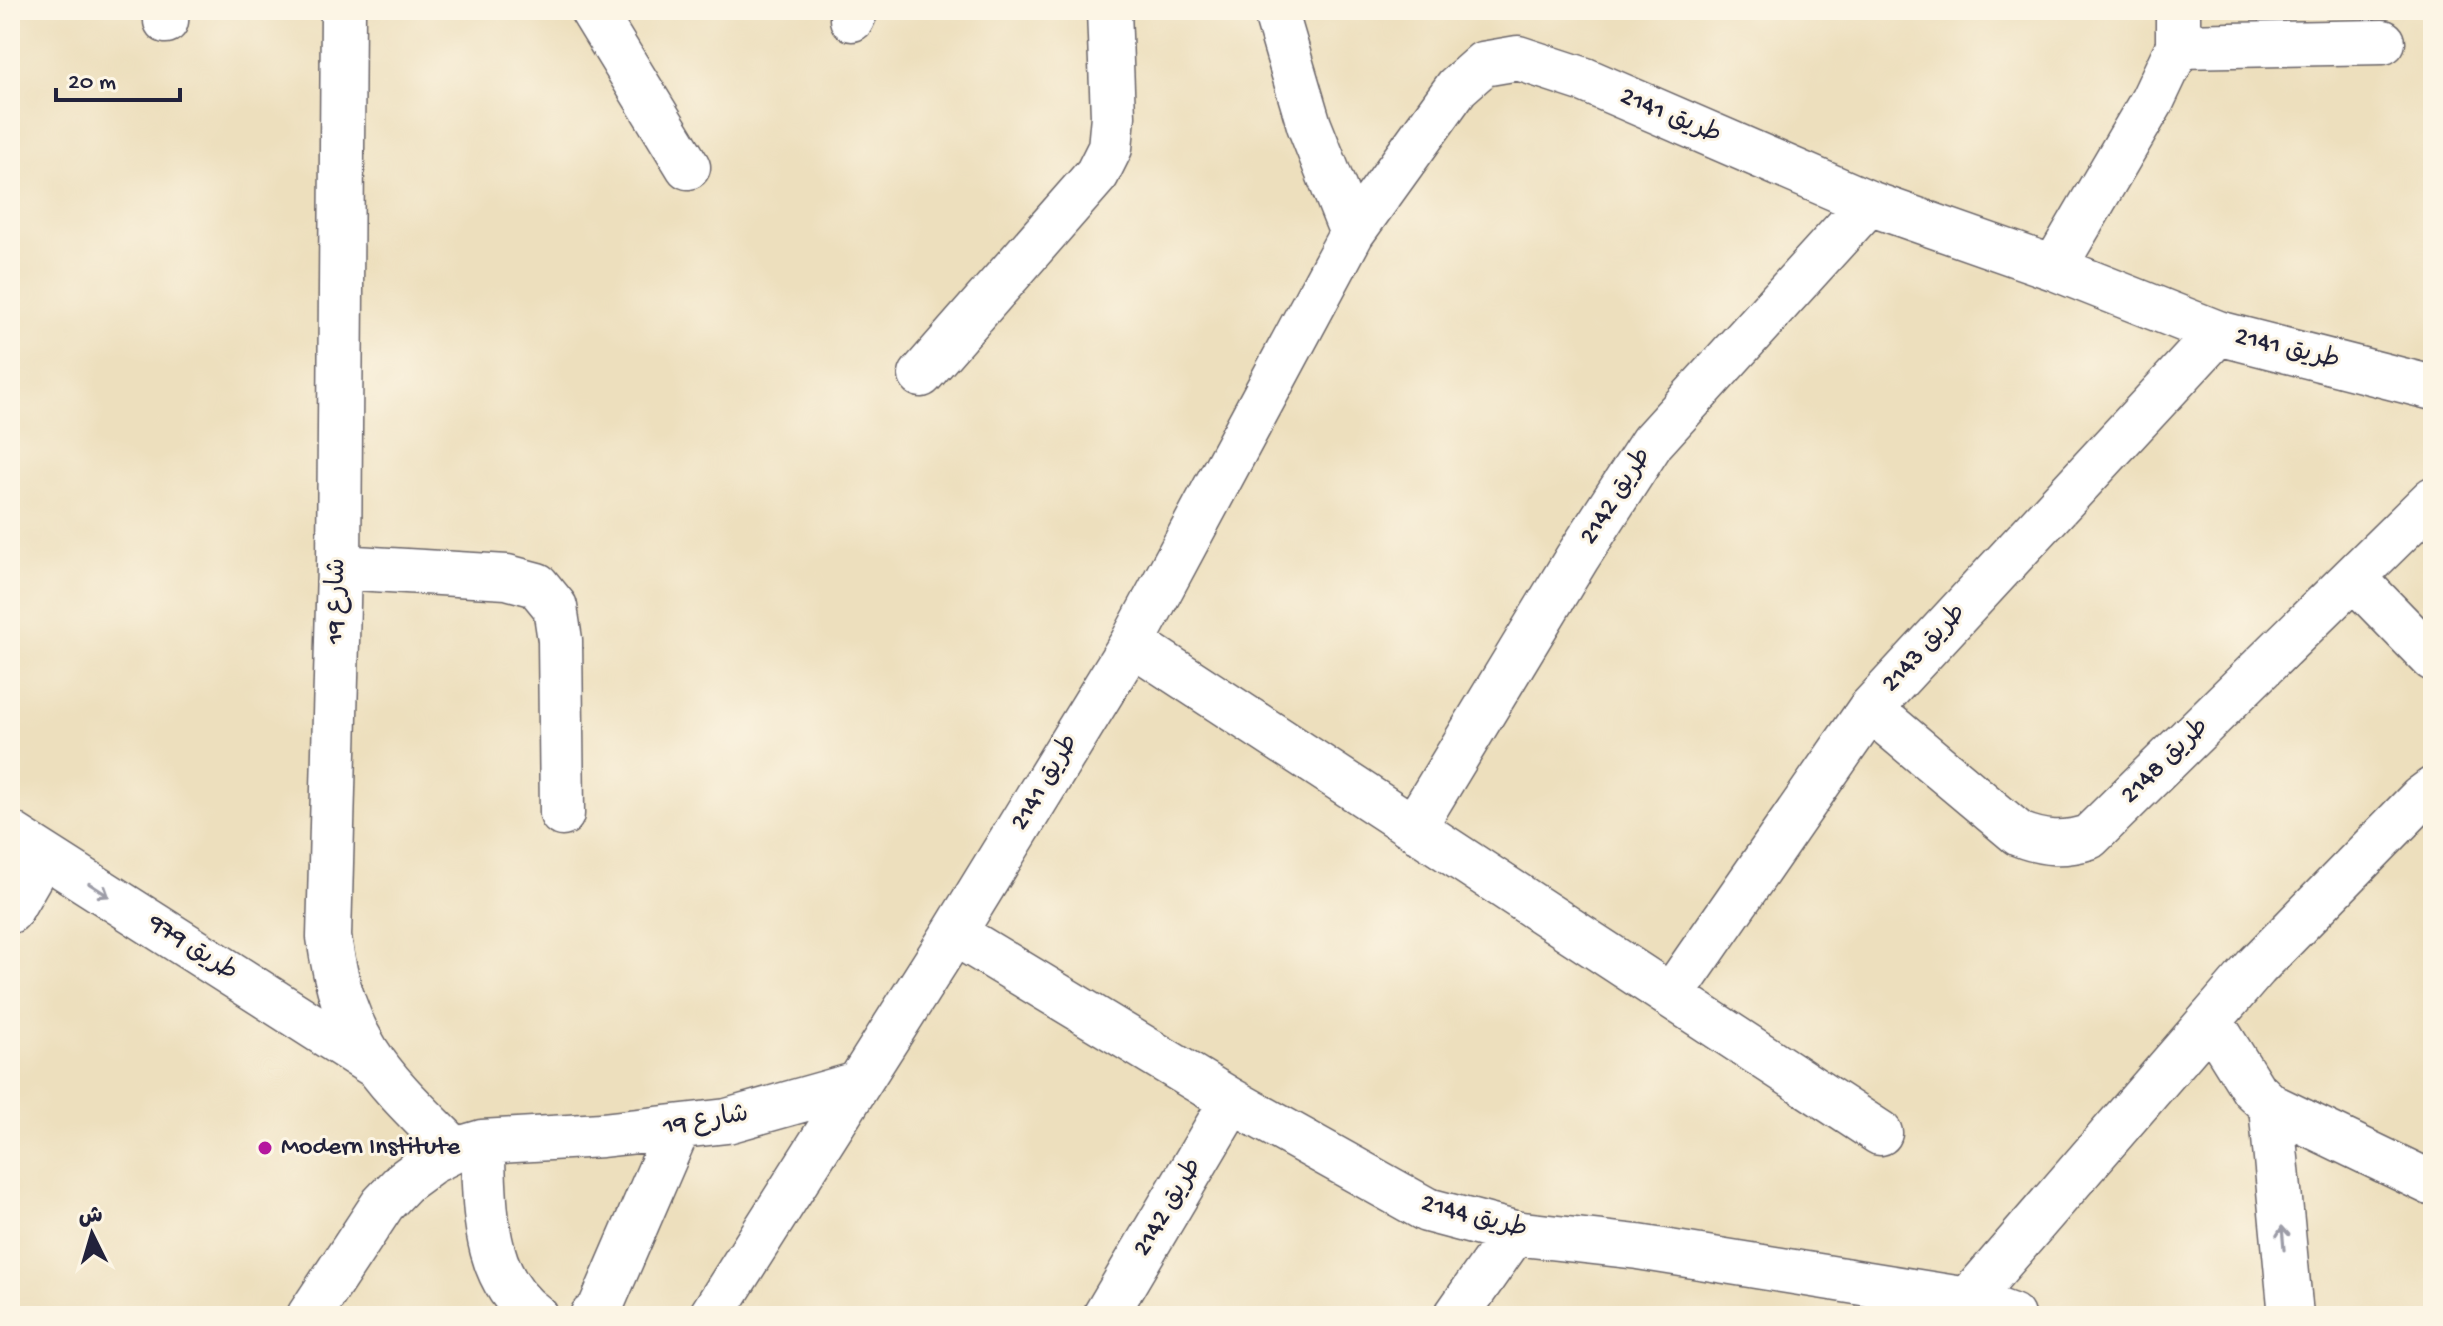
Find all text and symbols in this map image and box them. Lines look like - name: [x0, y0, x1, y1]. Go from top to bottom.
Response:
- scale bar: [56, 52, 180, 102]
- text: 20 m: [68, 69, 116, 98]
- street label: طريق 2141: [1615, 82, 1725, 152]
- street label: طريق 2141: [2231, 322, 2343, 378]
- street label: طريق 2142: [1574, 443, 1660, 551]
- street label: شارع 19: [322, 558, 354, 645]
- street label: طريق 2143: [1876, 598, 1974, 700]
- street label: طريق 2148: [2115, 712, 2217, 812]
- street label: طريق 2141: [1005, 729, 1087, 837]
- one-way arrow: [88, 881, 110, 898]
- street label: طريق 979: [141, 908, 243, 989]
- street label: شارع 19: [660, 1100, 751, 1144]
- place label: Modern Institute: [281, 1133, 461, 1164]
- marker: Modern Institute: [256, 1139, 274, 1157]
- street label: طريق 2142: [1128, 1153, 1210, 1263]
- street label: طريق 2144: [1418, 1189, 1530, 1247]
- north arrow: [52, 1194, 132, 1274]
- text: ش: [77, 1204, 104, 1232]
- one-way arrow: [2276, 1225, 2291, 1252]

